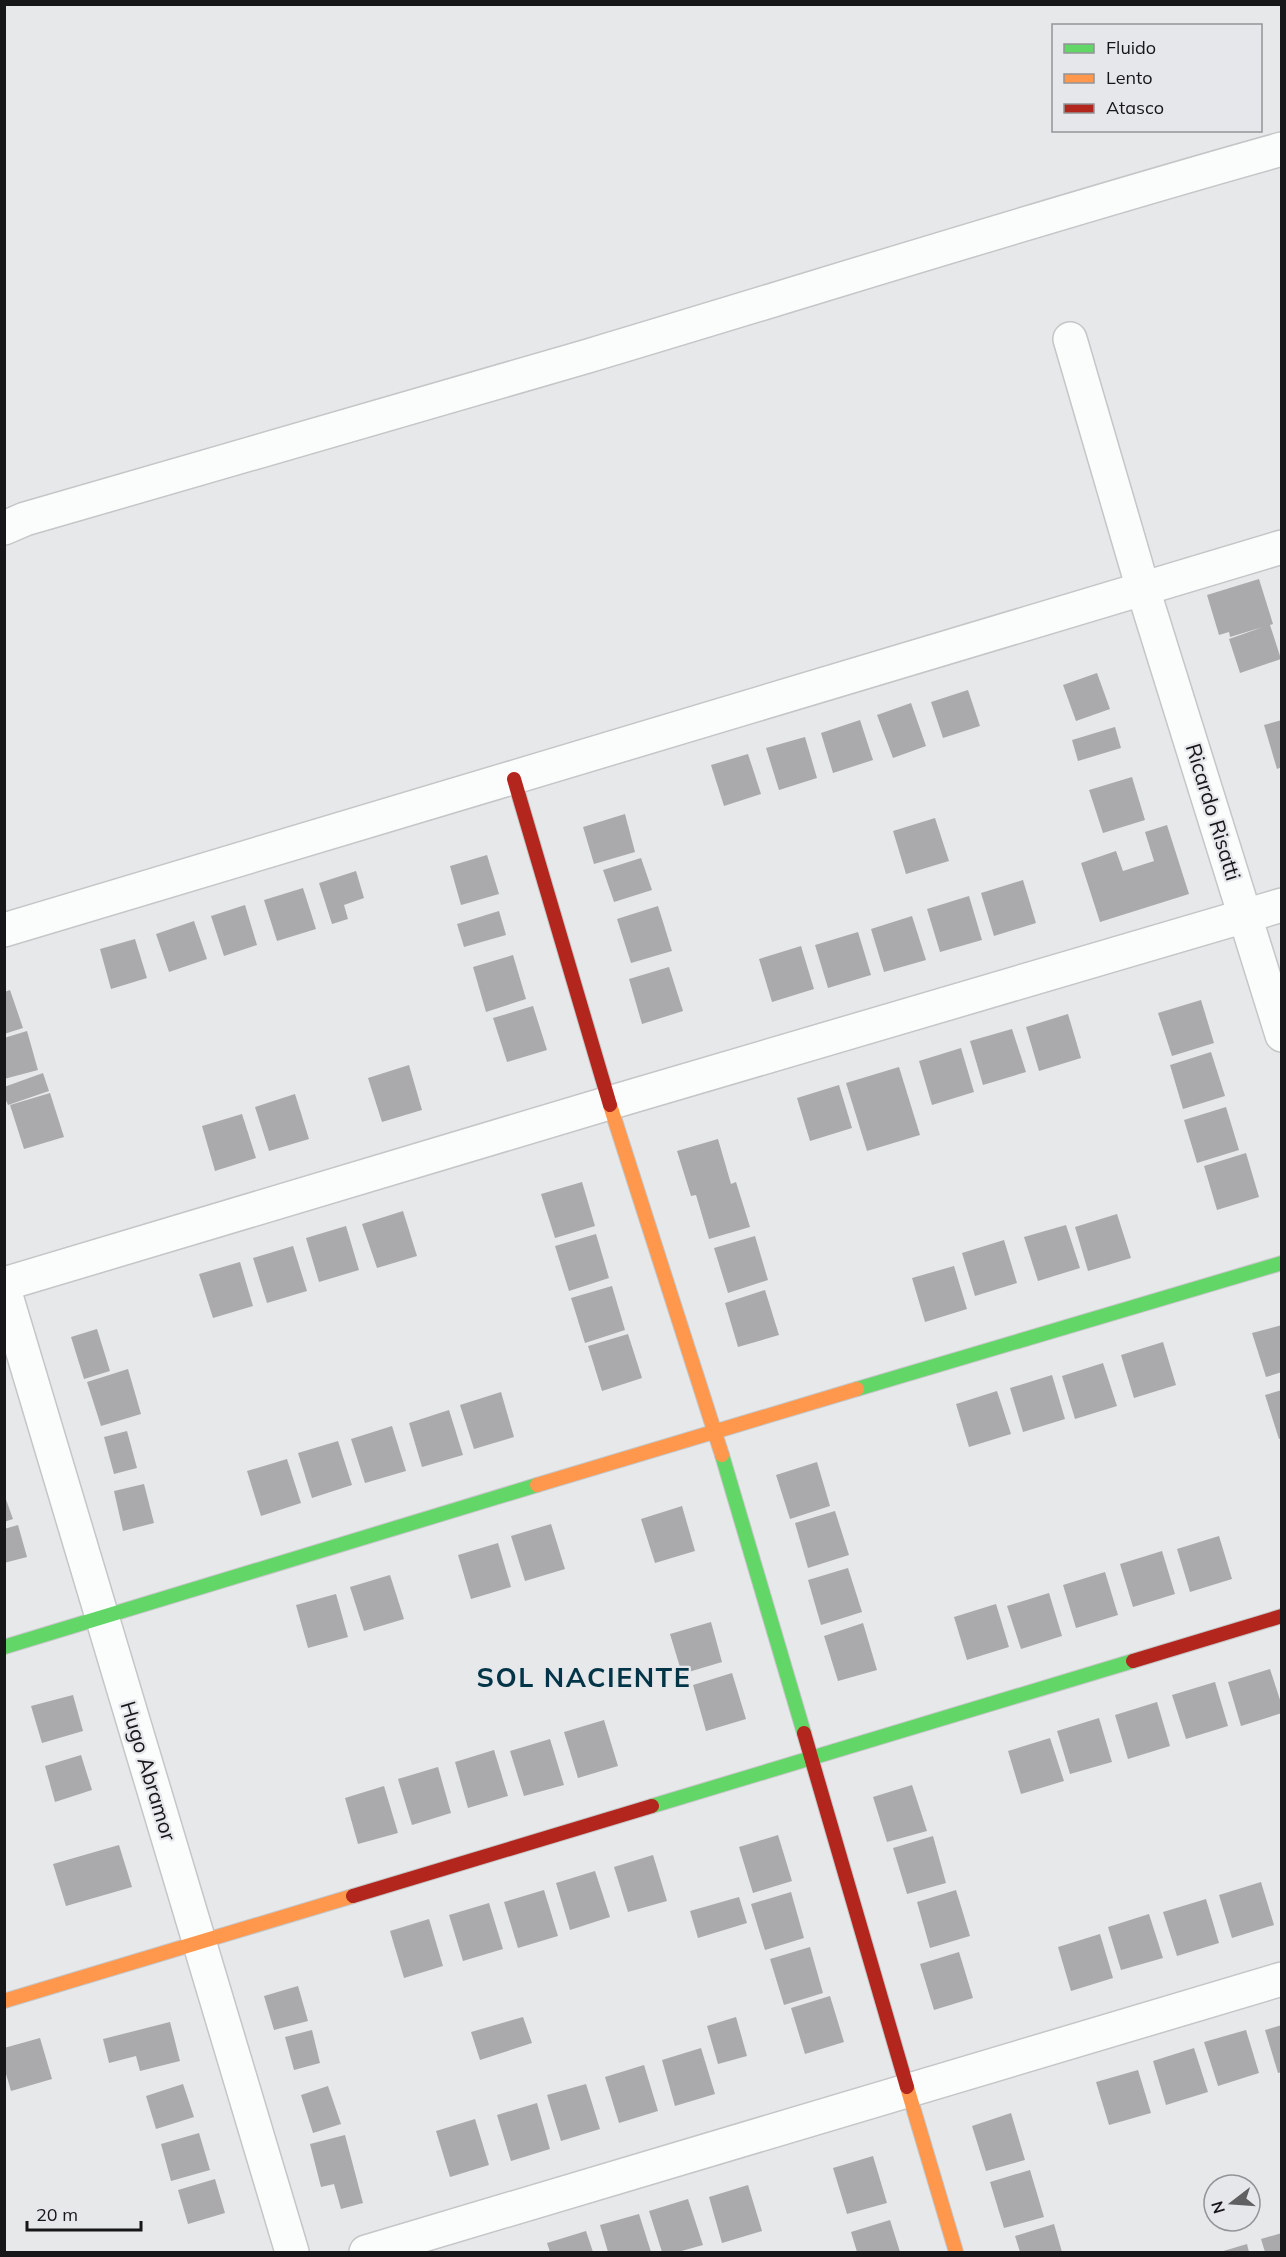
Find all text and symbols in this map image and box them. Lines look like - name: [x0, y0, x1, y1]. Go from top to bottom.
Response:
- legend: [1052, 24, 1262, 132]
- text: Fluido: [1106, 36, 1156, 59]
- text: Lento: [1106, 66, 1153, 89]
- text: Atasco: [1106, 96, 1164, 119]
- street label: Ricardo Risatti: [1181, 740, 1247, 883]
- district label: SOL NACIENTE: [477, 1660, 691, 1694]
- street label: Hugo Abramor: [115, 1698, 183, 1844]
- north arrow: [1202, 2173, 1262, 2233]
- scale bar: [27, 2194, 141, 2232]
- text: N: [1206, 2199, 1229, 2216]
- text: 20 m: [36, 2203, 78, 2226]

